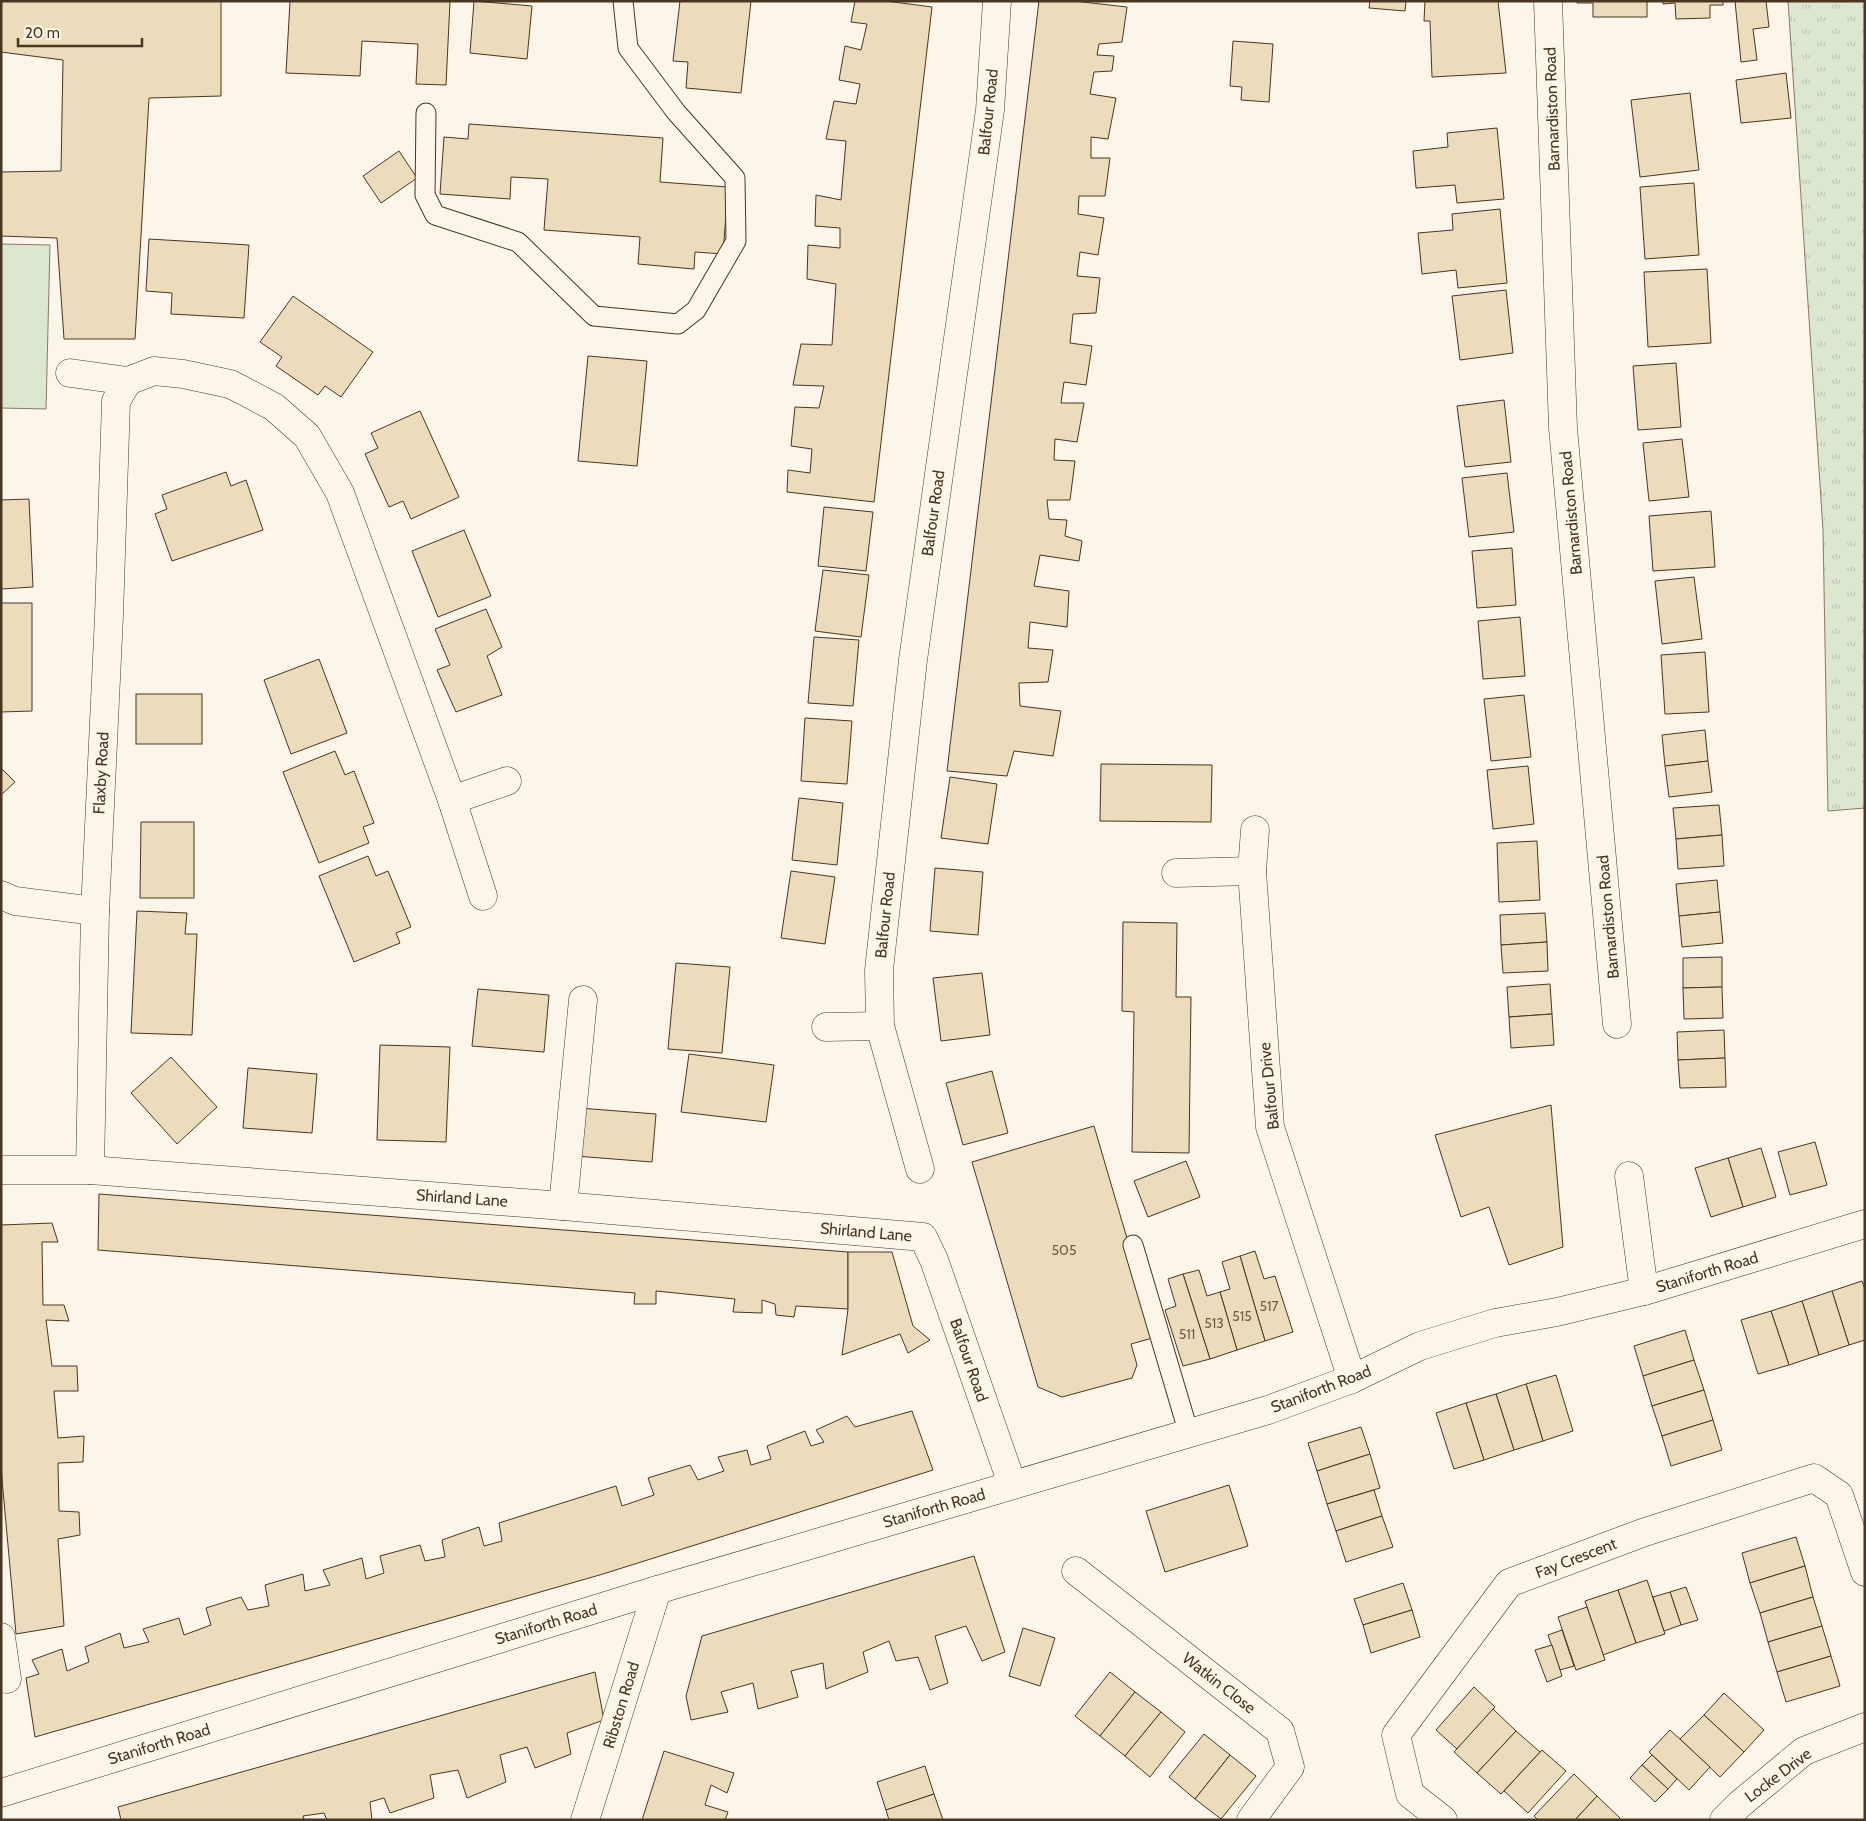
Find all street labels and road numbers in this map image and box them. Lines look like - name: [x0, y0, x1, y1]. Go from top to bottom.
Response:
- street label: Barnardiston Road: [1540, 47, 1564, 171]
- street label: Balfour Road: [974, 68, 1002, 156]
- street label: Barnardiston Road: [1556, 450, 1586, 576]
- street label: Balfour Road: [918, 469, 948, 557]
- street label: Flaxby Road: [89, 731, 113, 815]
- street label: Barnardiston Road: [1593, 854, 1623, 980]
- street label: Balfour Road: [871, 871, 899, 959]
- street label: Balfour Drive: [1255, 1041, 1283, 1131]
- street label: Shirland Lane: [415, 1185, 509, 1211]
- street label: Shirland Lane: [819, 1219, 913, 1245]
- street label: Staniforth Road: [1654, 1247, 1760, 1297]
- street label: Balfour Road: [946, 1316, 992, 1404]
- street label: Staniforth Road: [1268, 1361, 1374, 1417]
- street label: Staniforth Road: [880, 1484, 988, 1532]
- street label: Fay Crescent: [1533, 1534, 1620, 1582]
- street label: Staniforth Road: [493, 1599, 599, 1649]
- street label: Watkin Close: [1179, 1649, 1259, 1717]
- street label: Ribston Road: [599, 1659, 643, 1751]
- street label: Staniforth Road: [106, 1719, 212, 1769]
- street label: Locke Drive: [1741, 1744, 1815, 1806]

